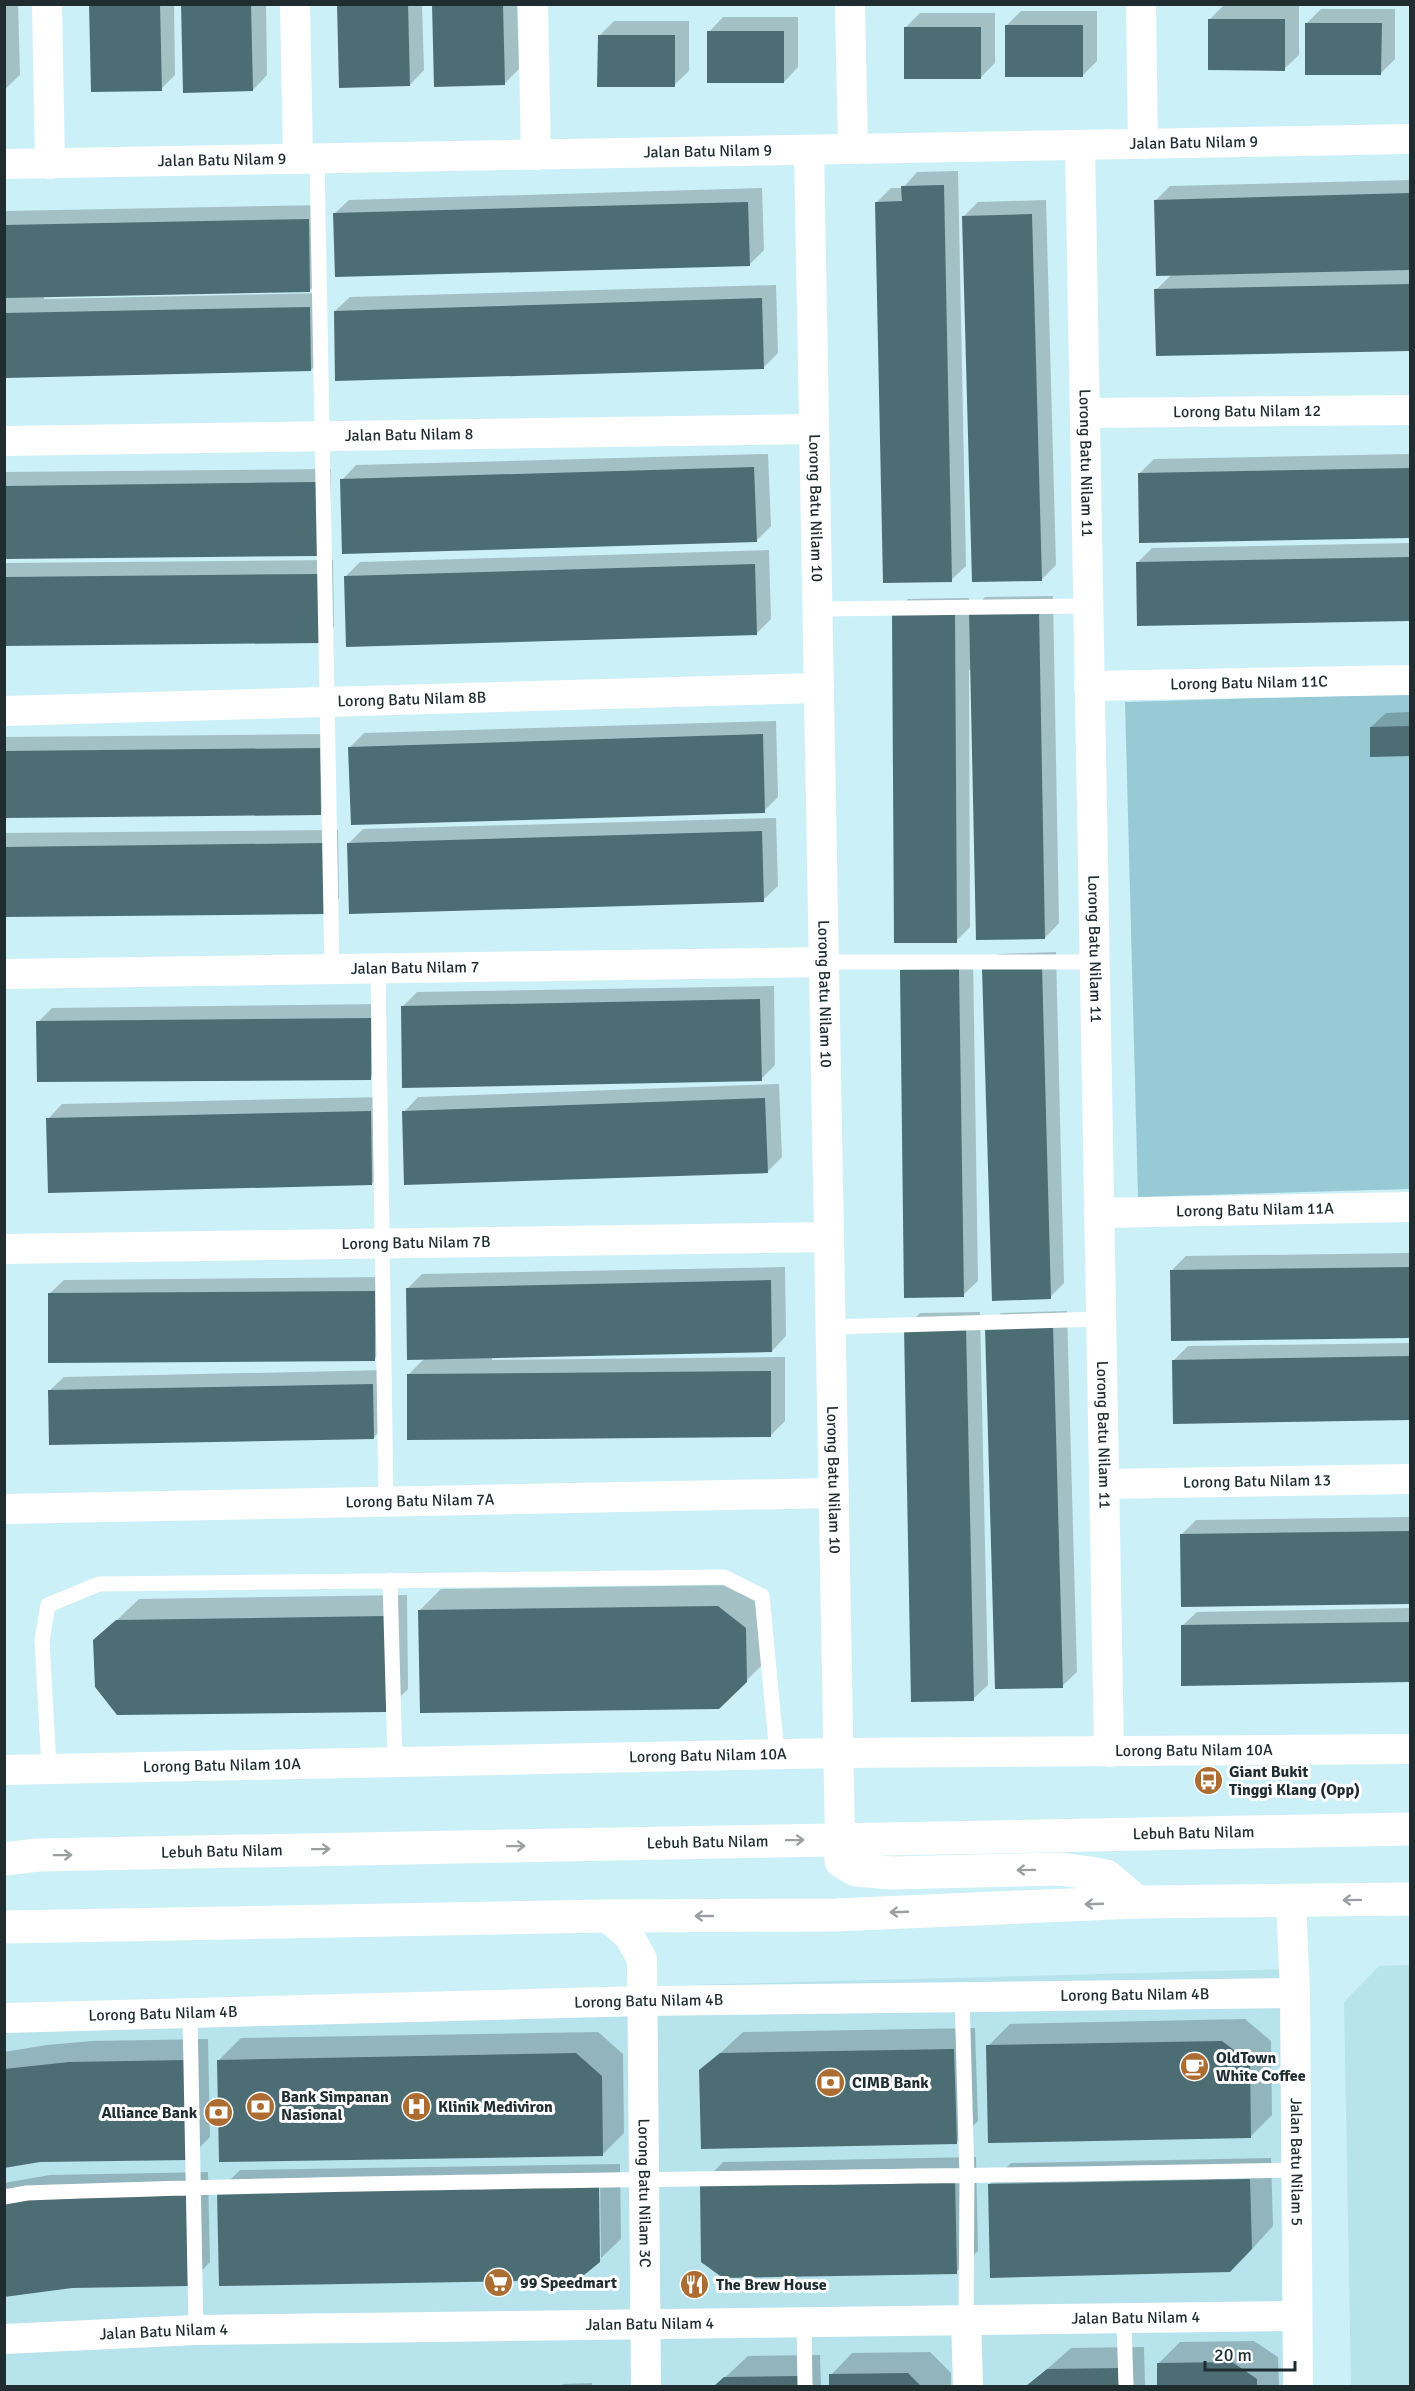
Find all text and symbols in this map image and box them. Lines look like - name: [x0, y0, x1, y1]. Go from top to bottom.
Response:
- street label: Jalan Batu Nilam 9: [1129, 132, 1258, 154]
- street label: Jalan Batu Nilam 9: [643, 140, 772, 163]
- street label: Jalan Batu Nilam 9: [158, 149, 286, 171]
- street label: Lorong Batu Nilam 11: [1074, 389, 1097, 537]
- street label: Lorong Batu Nilam 12: [1173, 401, 1321, 422]
- street label: Jalan Batu Nilam 8: [345, 424, 473, 446]
- street label: Lorong Batu Nilam 10: [804, 434, 827, 582]
- street label: Lorong Batu Nilam 11C: [1170, 672, 1328, 694]
- street label: Lorong Batu Nilam 8B: [337, 687, 487, 712]
- street label: Lorong Batu Nilam 11: [1083, 875, 1106, 1023]
- street label: Lorong Batu Nilam 10: [813, 920, 836, 1068]
- street label: Jalan Batu Nilam 7: [351, 957, 479, 979]
- street label: Lorong Batu Nilam 11A: [1176, 1198, 1334, 1222]
- street label: Lorong Batu Nilam 7B: [341, 1232, 491, 1254]
- street label: Lorong Batu Nilam 11: [1092, 1361, 1115, 1509]
- street label: Lorong Batu Nilam 10: [822, 1406, 845, 1554]
- street label: Lorong Batu Nilam 13: [1183, 1470, 1331, 1493]
- street label: Lorong Batu Nilam 7A: [345, 1490, 495, 1512]
- street label: Lorong Batu Nilam 10A: [1115, 1740, 1273, 1761]
- street label: Lorong Batu Nilam 10A: [629, 1744, 787, 1767]
- street label: Lorong Batu Nilam 10A: [143, 1754, 301, 1777]
- place label: Giant Bukit Tinggi Klang (Opp): [1229, 1762, 1360, 1800]
- bus stop icon: Giant Bukit Tinggi Klang (Opp): [1192, 1765, 1224, 1797]
- street label: Lebuh Batu Nilam: [1132, 1822, 1255, 1844]
- street label: Lebuh Batu Nilam: [647, 1831, 769, 1853]
- one-way arrow: [784, 1834, 804, 1846]
- street label: Lebuh Batu Nilam: [161, 1840, 283, 1863]
- one-way arrow: [505, 1840, 525, 1851]
- one-way arrow: [310, 1844, 330, 1855]
- one-way arrow: [52, 1849, 72, 1860]
- one-way arrow: [1016, 1864, 1036, 1876]
- one-way arrow: [1343, 1895, 1363, 1906]
- one-way arrow: [1085, 1899, 1105, 1910]
- one-way arrow: [890, 1906, 910, 1918]
- one-way arrow: [695, 1910, 715, 1921]
- street label: Lorong Batu Nilam 4B: [1060, 1984, 1209, 2006]
- street label: Lorong Batu Nilam 4B: [574, 1990, 723, 2013]
- street label: Lorong Batu Nilam 4B: [88, 2002, 238, 2026]
- place label: OldTown White Coffee: [1216, 2048, 1306, 2086]
- cafe icon: OldTown White Coffee: [1179, 2051, 1211, 2083]
- bank icon: CIMB Bank: [815, 2067, 847, 2099]
- place label: CIMB Bank: [852, 2073, 929, 2093]
- place label: Bank Simpanan Nasional: [281, 2087, 389, 2125]
- bank icon: Bank Simpanan Nasional: [244, 2090, 276, 2122]
- hospital icon: Klinik Mediviron: [401, 2091, 433, 2123]
- bank icon: Alliance Bank: [202, 2097, 234, 2129]
- place label: Klinik Mediviron: [438, 2097, 553, 2117]
- street label: Jalan Batu Nilam 5: [1286, 2098, 1307, 2226]
- place label: Alliance Bank: [101, 2103, 198, 2123]
- street label: Lorong Batu Nilam 3C: [633, 2118, 655, 2268]
- supermarket icon: 99 Speedmart: [483, 2267, 515, 2299]
- restaurant icon: The Brew House: [679, 2269, 711, 2301]
- place label: 99 Speedmart: [520, 2273, 617, 2293]
- place label: The Brew House: [716, 2275, 827, 2295]
- street label: Jalan Batu Nilam 4: [1071, 2307, 1200, 2329]
- street label: Jalan Batu Nilam 4: [585, 2313, 715, 2335]
- street label: Jalan Batu Nilam 4: [99, 2320, 229, 2345]
- scale bar: [1205, 2334, 1295, 2372]
- text: 20 m: [1214, 2344, 1252, 2366]

